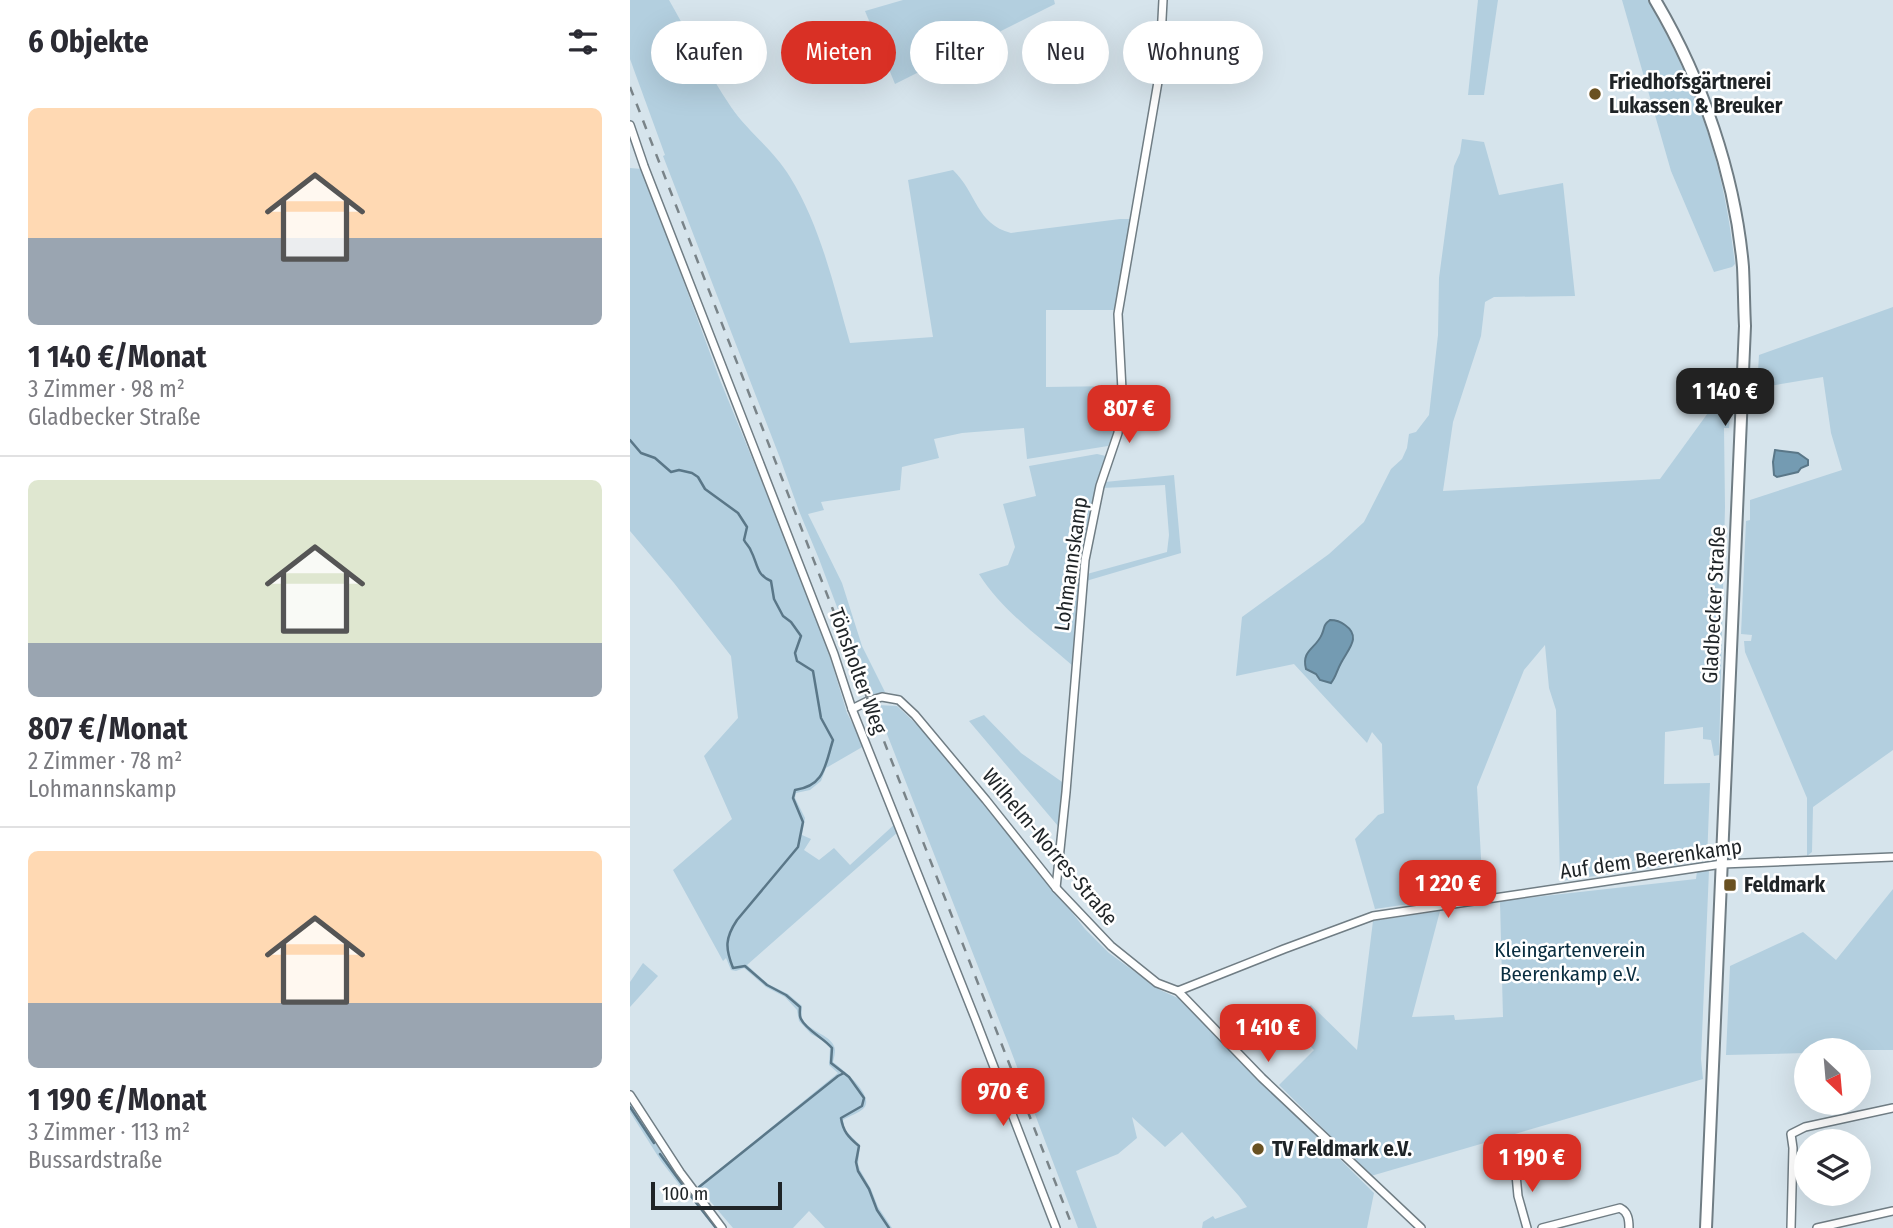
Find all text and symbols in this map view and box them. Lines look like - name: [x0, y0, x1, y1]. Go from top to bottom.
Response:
- chip: Kaufen: [651, 21, 767, 84]
- chip: Mieten: [781, 21, 896, 84]
- chip: Filter: [910, 21, 1008, 84]
- chip: Neu: [1022, 21, 1109, 84]
- chip: Wohnung: [1123, 21, 1263, 84]
- icon: filters: [564, 23, 602, 61]
- text: 6 Objekte: [28, 24, 149, 60]
- place label: Friedhofsgärtnerei Lukassen & Breuker: [1609, 69, 1783, 119]
- marker: Friedhofsgärtnerei Lukassen & Breuker: [1587, 86, 1603, 102]
- icon: home: [252, 154, 378, 280]
- text: 1 140 €/Monat: [28, 339, 207, 375]
- pin: 1 140 €: [1660, 368, 1790, 428]
- text: 3 Zimmer · 98 m²: [28, 375, 185, 403]
- text: 1 140 €: [1692, 377, 1758, 405]
- pin: 807 €: [1080, 386, 1178, 445]
- text: 807 €: [1103, 394, 1155, 422]
- text: Gladbecker Straße: [28, 403, 201, 431]
- street label: Lohmannskamp: [1049, 495, 1093, 633]
- icon: home: [252, 526, 378, 652]
- street label: Gladbecker Straße: [1697, 526, 1731, 684]
- street label: Tönsholter Weg: [823, 604, 893, 738]
- text: 807 €/Monat: [28, 711, 188, 747]
- text: 2 Zimmer · 78 m²: [28, 747, 182, 775]
- street label: Wilhelm-Norres-Straße: [977, 763, 1123, 931]
- text: Lohmannskamp: [28, 775, 177, 803]
- street label: Auf dem Beerenkamp: [1558, 833, 1744, 885]
- pin: 1 220 €: [1383, 860, 1513, 920]
- text: 1 220 €: [1415, 869, 1481, 897]
- place label: Feldmark: [1744, 872, 1825, 898]
- marker: Feldmark: [1722, 877, 1738, 893]
- icon: home: [252, 897, 378, 1023]
- park label: Kleingartenverein Beerenkamp e.V.: [1494, 937, 1646, 987]
- pin: 1 410 €: [1203, 1004, 1333, 1064]
- text: 1 410 €: [1236, 1013, 1300, 1041]
- north arrow: [1794, 1038, 1871, 1115]
- map controls: [1794, 1038, 1871, 1206]
- pin: 970 €: [954, 1068, 1052, 1128]
- text: 970 €: [978, 1077, 1028, 1105]
- text: 1 190 €/Monat: [28, 1082, 207, 1118]
- text: 3 Zimmer · 113 m²: [28, 1118, 190, 1146]
- button: layers: [1794, 1129, 1871, 1206]
- pin: 1 190 €: [1467, 1134, 1597, 1194]
- place label: TV Feldmark e.V.: [1272, 1136, 1412, 1162]
- marker: TV Feldmark e.V.: [1250, 1141, 1266, 1157]
- text: 1 190 €: [1499, 1143, 1565, 1171]
- text: Bussardstraße: [28, 1146, 162, 1174]
- scale bar: [651, 1179, 782, 1211]
- text: 100 m: [662, 1182, 708, 1205]

